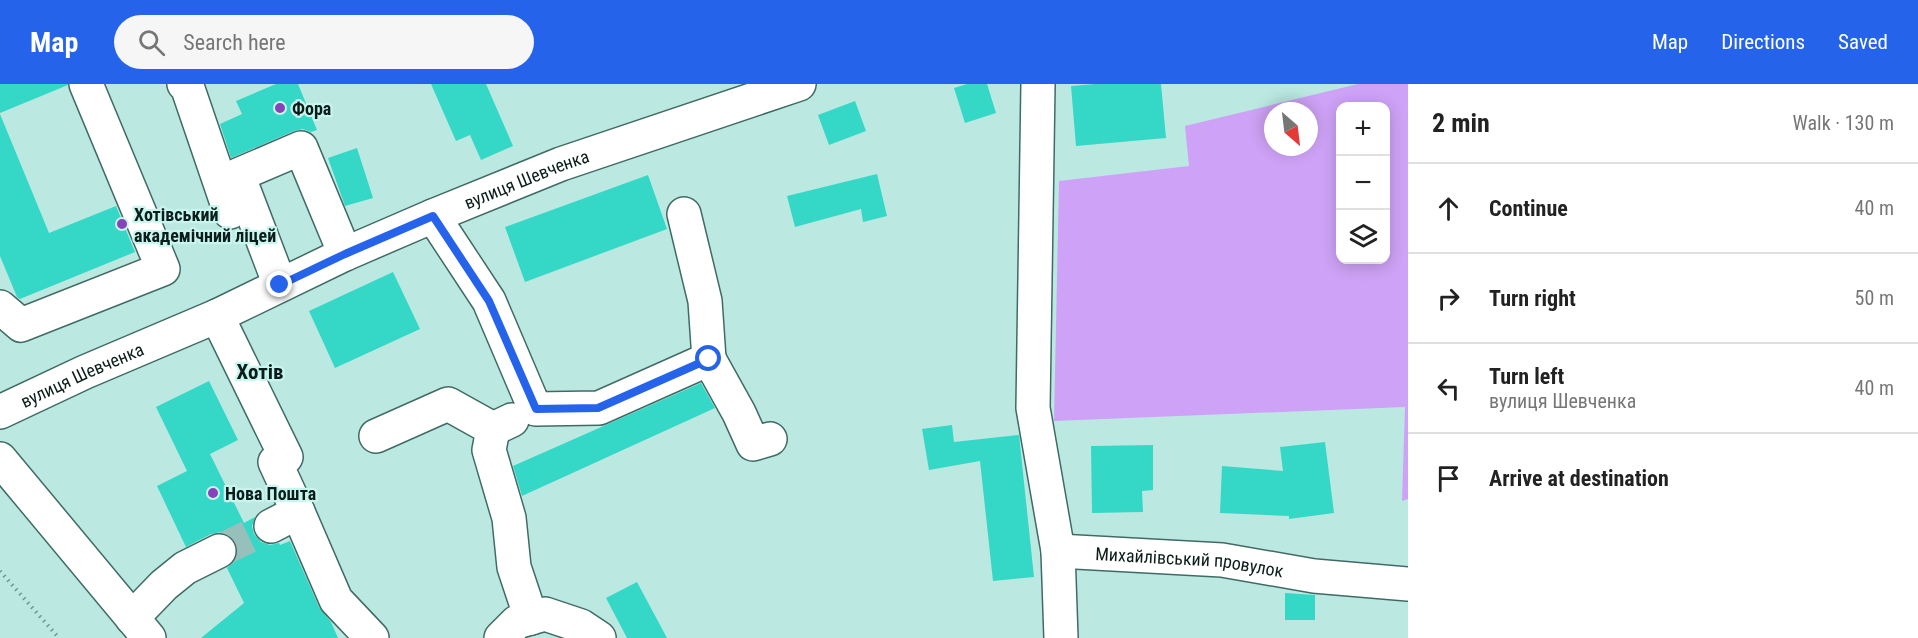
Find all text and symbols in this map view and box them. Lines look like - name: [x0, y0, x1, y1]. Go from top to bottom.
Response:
- search box: [114, 15, 534, 69]
- text: Map: [30, 26, 78, 59]
- icon: search: [135, 26, 168, 59]
- text: Search here: [183, 30, 286, 55]
- text: Map: [1652, 30, 1688, 54]
- text: Directions: [1721, 30, 1805, 54]
- text: Saved: [1838, 30, 1888, 54]
- place label: Фора: [292, 98, 331, 119]
- marker: Фора: [273, 101, 287, 115]
- north arrow: [1264, 102, 1318, 156]
- map controls: [1336, 102, 1390, 264]
- button: +: [1336, 102, 1390, 156]
- text: 2 min: [1432, 108, 1490, 138]
- text: Walk · 130 m: [1793, 111, 1894, 135]
- street label: вулиця Шевченка: [461, 145, 592, 213]
- button: −: [1336, 156, 1390, 210]
- icon: ahead: [1432, 192, 1465, 225]
- text: Continue: [1489, 196, 1568, 221]
- text: 40 m: [1855, 196, 1894, 220]
- place label: Хотівський академічний ліцей: [134, 204, 276, 246]
- button: layers: [1336, 210, 1390, 264]
- marker: Хотівський академічний ліцей: [115, 217, 129, 231]
- route end: [266, 271, 292, 297]
- icon: right: [1432, 282, 1465, 315]
- text: Turn right: [1489, 286, 1576, 311]
- text: 50 m: [1855, 286, 1894, 310]
- street label: вулиця Шевченка: [17, 338, 146, 411]
- route start: [695, 345, 721, 371]
- district label: Хотів: [237, 360, 283, 384]
- text: Turn left: [1489, 364, 1564, 389]
- icon: left: [1432, 372, 1465, 405]
- text: 40 m: [1855, 376, 1894, 400]
- text: вулиця Шевченка: [1489, 389, 1636, 413]
- icon: arrive: [1432, 462, 1465, 495]
- text: Arrive at destination: [1489, 466, 1669, 491]
- place label: Нова Пошта: [225, 483, 316, 504]
- marker: Нова Пошта: [206, 486, 220, 500]
- street label: Михайлівський провулок: [1095, 543, 1286, 581]

